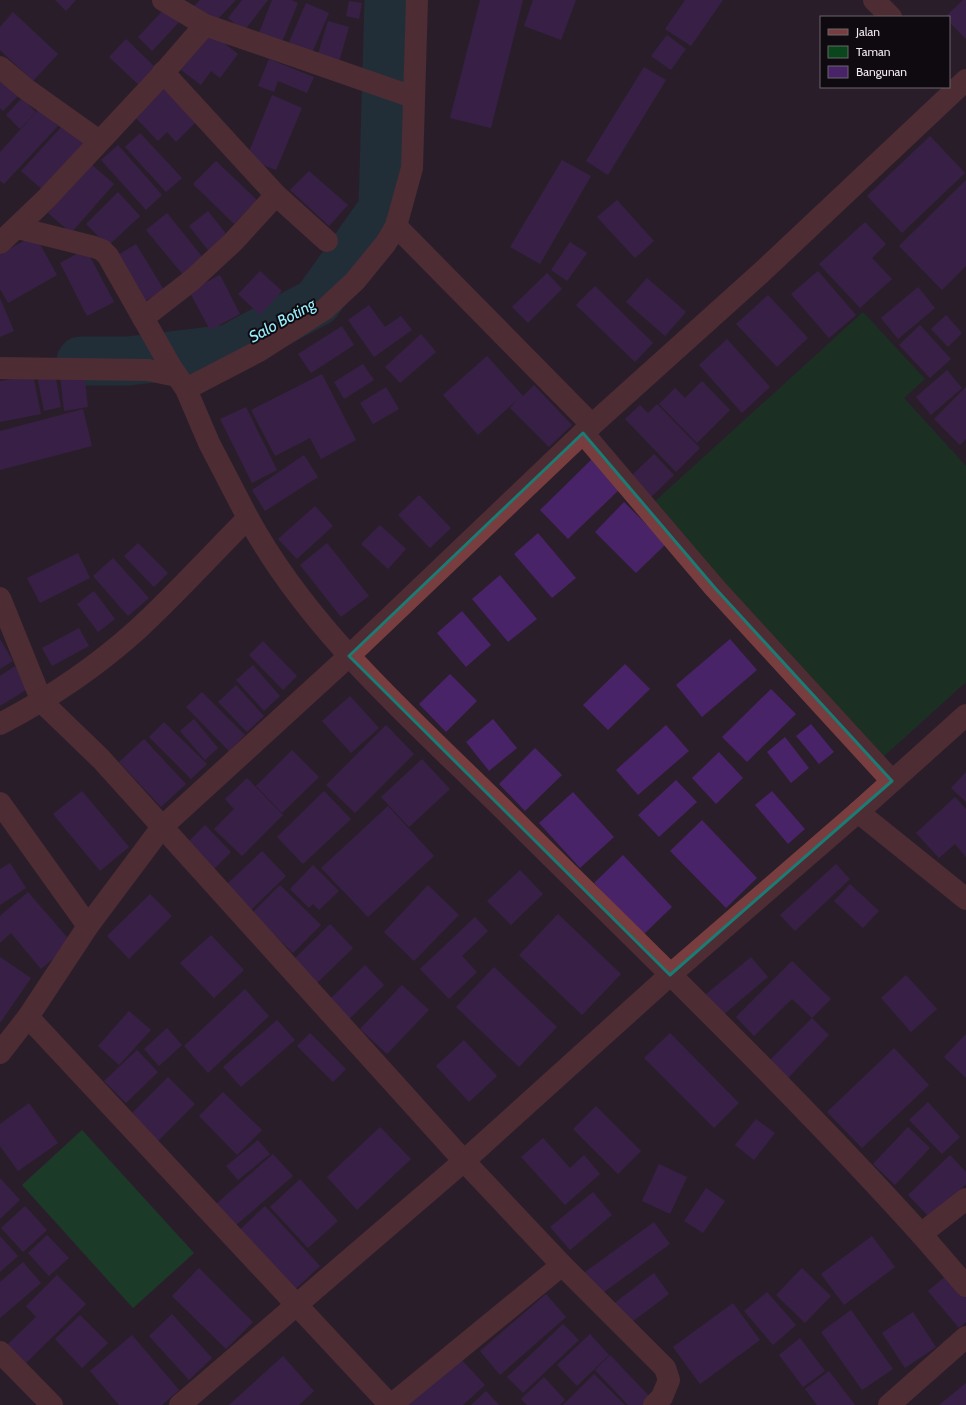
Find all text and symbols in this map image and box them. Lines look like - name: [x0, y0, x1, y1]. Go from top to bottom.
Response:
- legend: [820, 16, 950, 88]
- text: Jalan: [855, 24, 880, 39]
- text: Taman: [856, 44, 891, 59]
- text: Bangunan: [856, 64, 907, 79]
- water label: Salo Boting: [246, 294, 319, 347]

